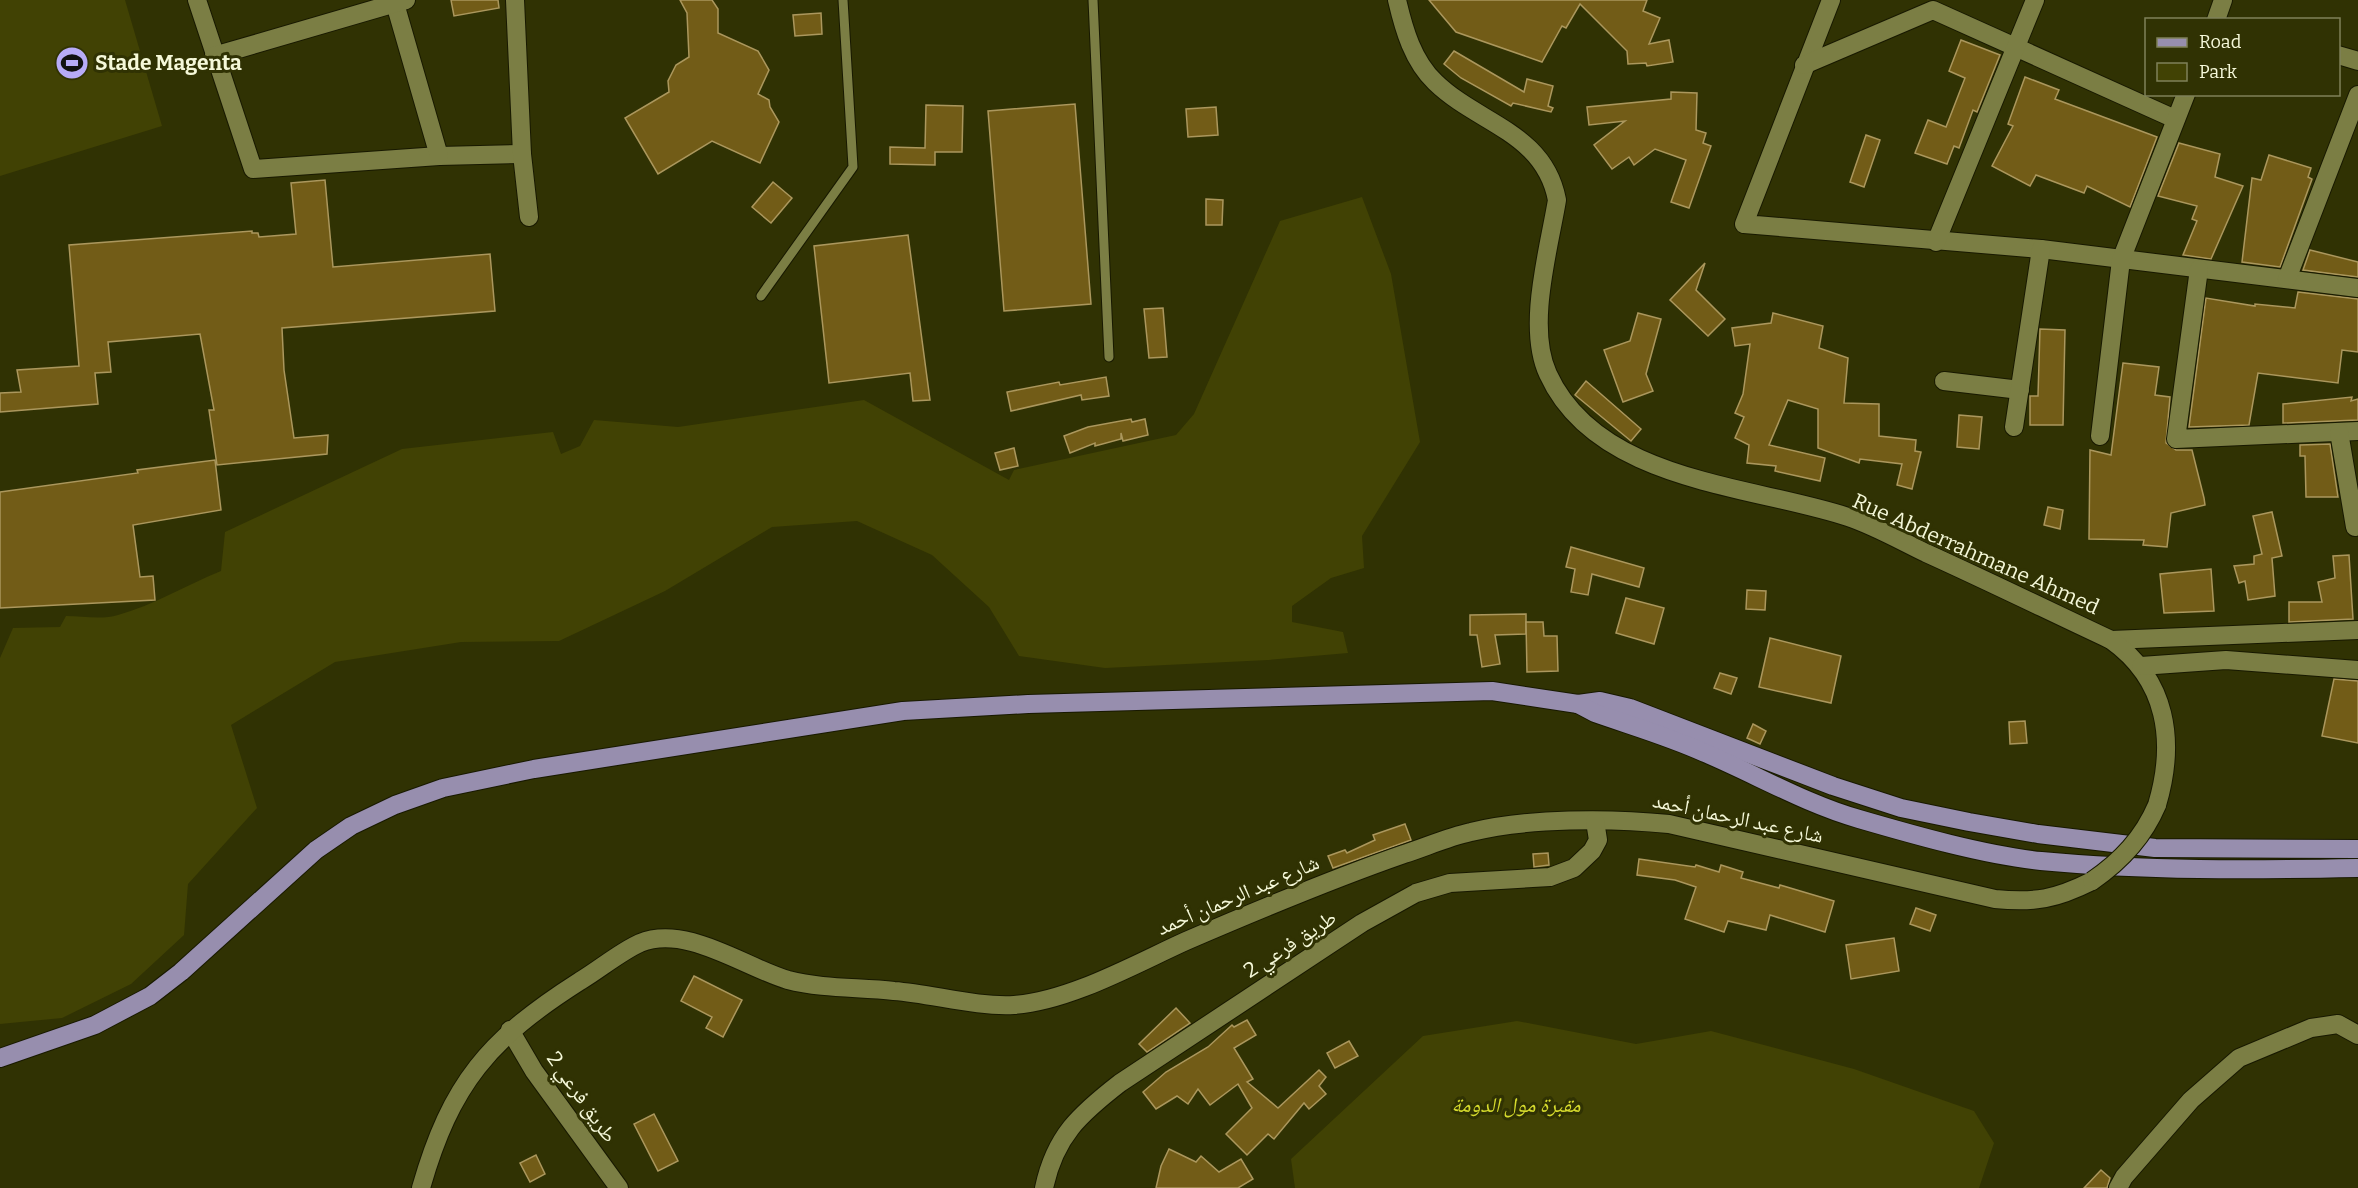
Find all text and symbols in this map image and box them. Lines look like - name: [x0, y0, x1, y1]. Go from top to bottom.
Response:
- legend: [2145, 18, 2340, 96]
- text: Road: [2199, 31, 2242, 53]
- sports icon: Stade Magenta: [54, 45, 90, 81]
- place label: Stade Magenta: [95, 50, 242, 76]
- text: Park: [2199, 61, 2238, 83]
- street label: Rue Abderrahmane Ahmed: [1849, 488, 2103, 620]
- street label: شارع عبد الرحمان أحمد: [1650, 787, 1826, 849]
- street label: شارع عبد الرحمان أحمد: [1153, 849, 1323, 941]
- street label: طريق فرعي 2: [1239, 904, 1343, 986]
- street label: طريق فرعي 2: [538, 1046, 623, 1149]
- park label: مقبرة مول الدومة: [1451, 1092, 1581, 1118]

